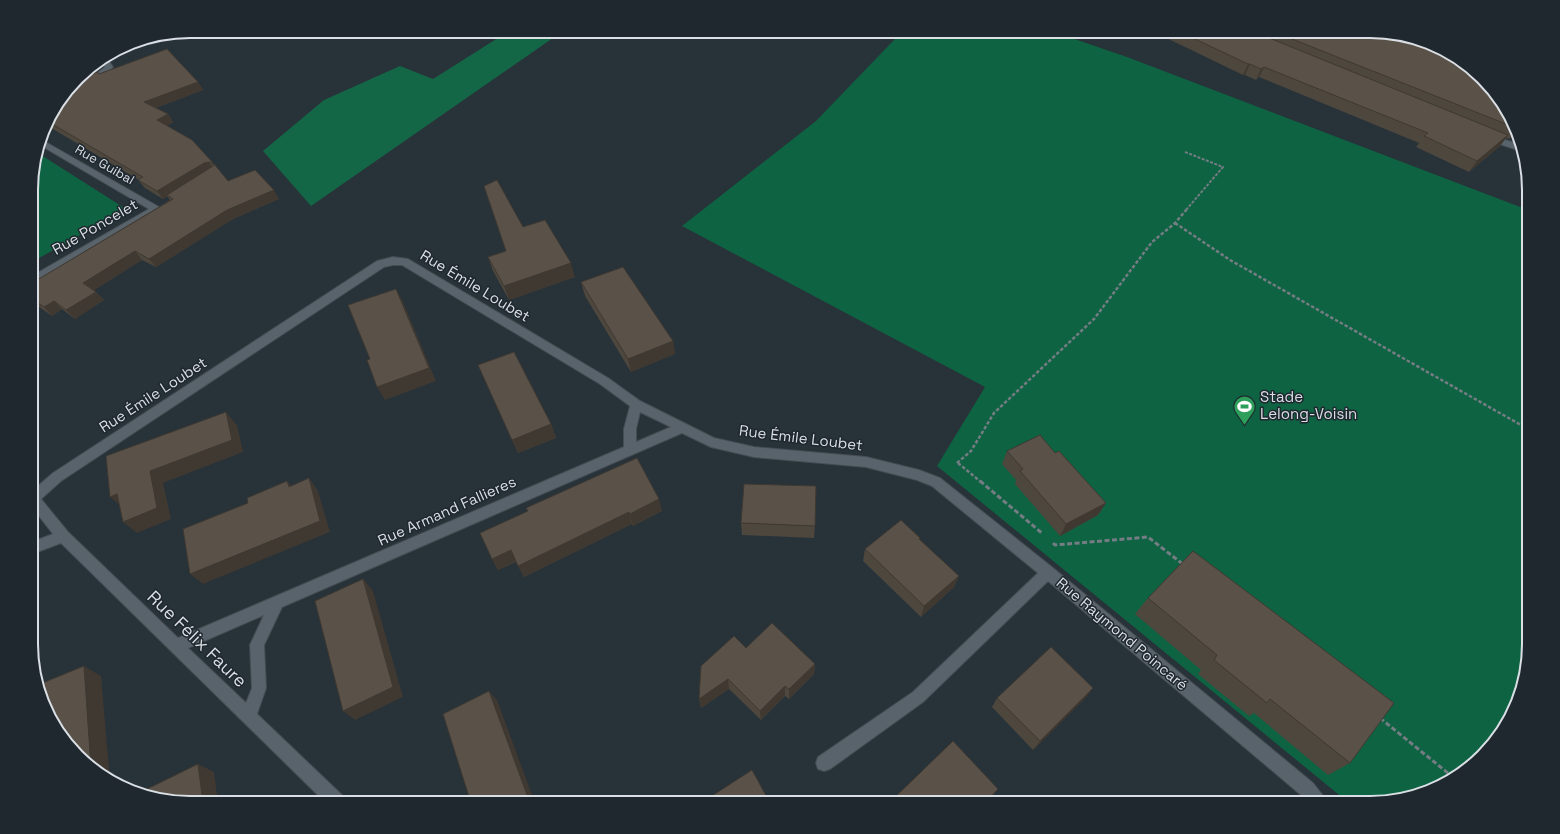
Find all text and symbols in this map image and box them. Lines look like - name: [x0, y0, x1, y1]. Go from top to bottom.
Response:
- street label: Rue Guibal: [72, 141, 138, 188]
- street label: Rue Poncelet: [49, 194, 141, 259]
- street label: Rue Émile Loubet: [417, 245, 534, 326]
- street label: Rue Émile Loubet: [95, 353, 210, 436]
- place label: Stade Lelong-Voisin: [1260, 387, 1357, 423]
- sports icon: Stade Lelong-Voisin: [1232, 393, 1258, 426]
- street label: Rue Émile Loubet: [738, 420, 864, 455]
- street label: Rue Armand Fallieres: [375, 471, 519, 550]
- street label: Rue Raymond Poincaré: [1053, 573, 1192, 694]
- street label: Rue Félix Faure: [143, 585, 252, 692]

